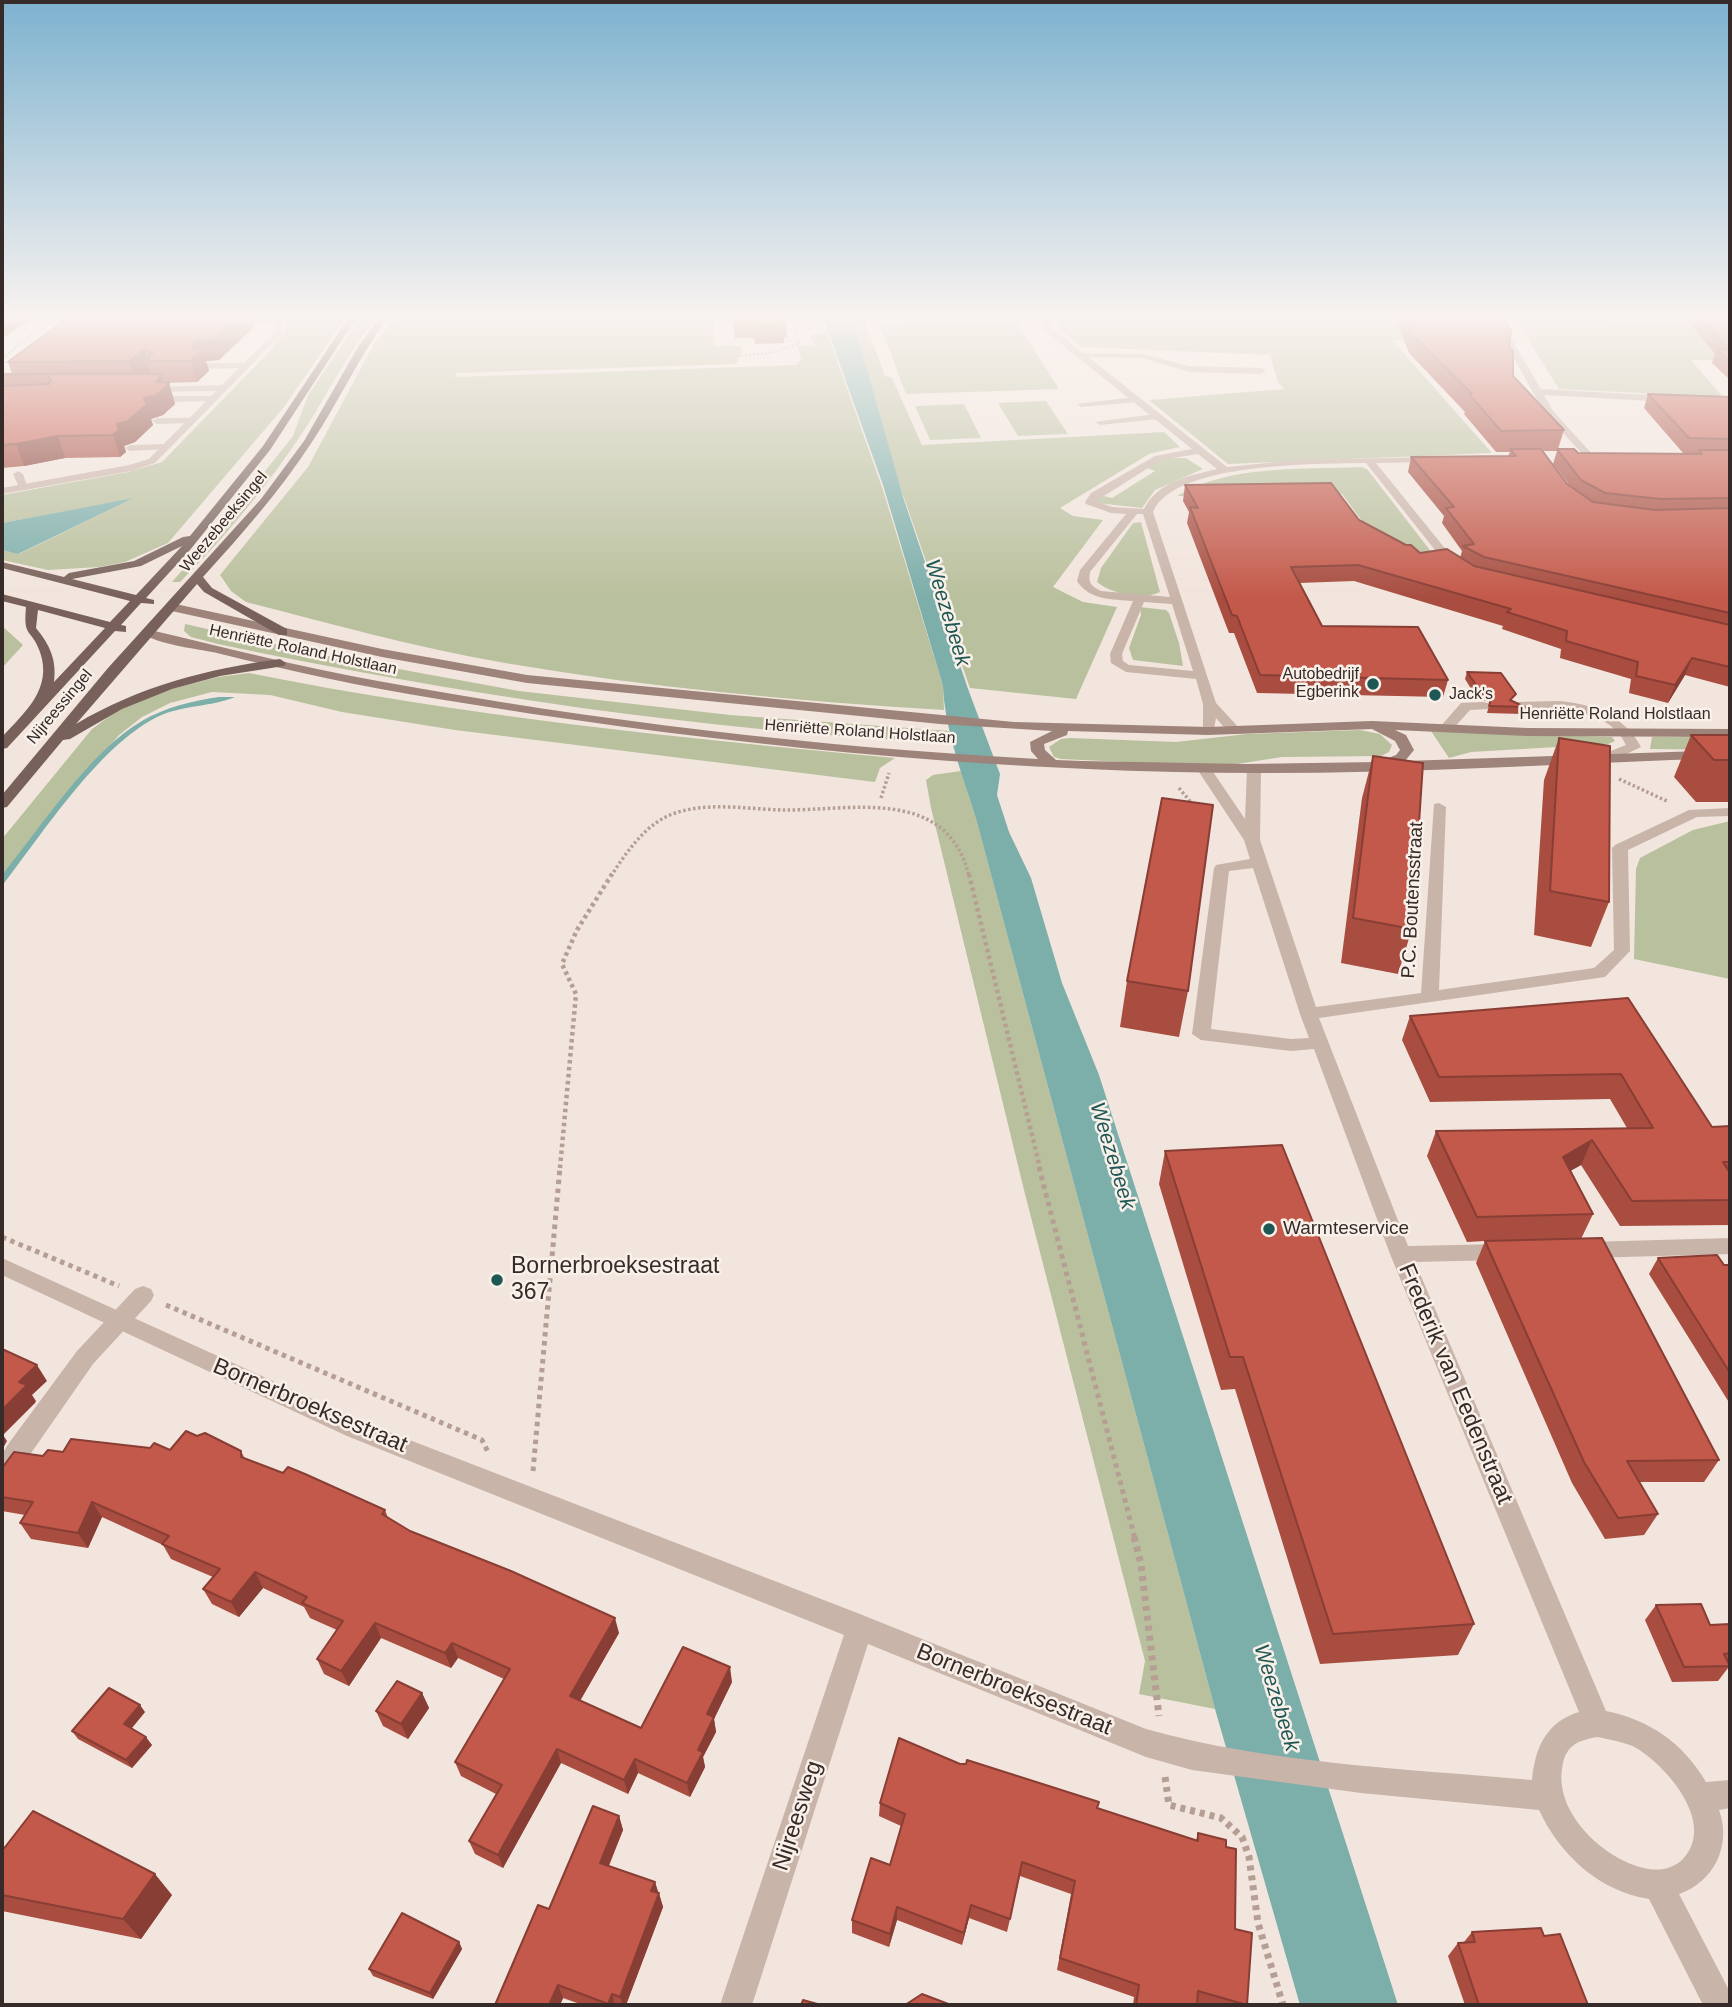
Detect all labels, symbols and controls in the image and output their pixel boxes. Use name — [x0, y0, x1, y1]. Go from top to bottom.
street label: Weezebeeksingel — [176, 468, 272, 576]
water label: Weezebeek — [919, 556, 975, 670]
street label: Henriëtte Roland Holstlaan — [207, 621, 399, 679]
place label: Autobedrijf Egberink — [1283, 665, 1359, 703]
street label: Nijreessingel — [23, 666, 97, 748]
marker: Autobedrijf Egberink — [1365, 676, 1381, 692]
place label: Jack's — [1449, 685, 1493, 705]
marker: Jack's — [1427, 687, 1443, 703]
street label: Henriëtte Roland Holstlaan — [1519, 705, 1711, 725]
street label: Henriëtte Roland Holstlaan — [764, 716, 956, 748]
street label: P.C. Boutensstraat — [1398, 821, 1428, 979]
water label: Weezebeek — [1084, 1099, 1140, 1213]
place label: Warmteservice — [1283, 1218, 1409, 1240]
marker: Warmteservice — [1261, 1221, 1277, 1237]
place label: Bornerbroeksestraat 367 — [511, 1253, 719, 1307]
street label: Frederik van Eedenstraat — [1392, 1260, 1518, 1508]
marker: Bornerbroeksestraat 367 — [489, 1272, 505, 1288]
street label: Bornerbroeksestraat — [209, 1353, 411, 1459]
street label: Bornerbroeksestraat — [912, 1638, 1116, 1742]
water label: Weezebeek — [1248, 1641, 1304, 1755]
street label: Nijreesweg — [767, 1758, 829, 1874]

